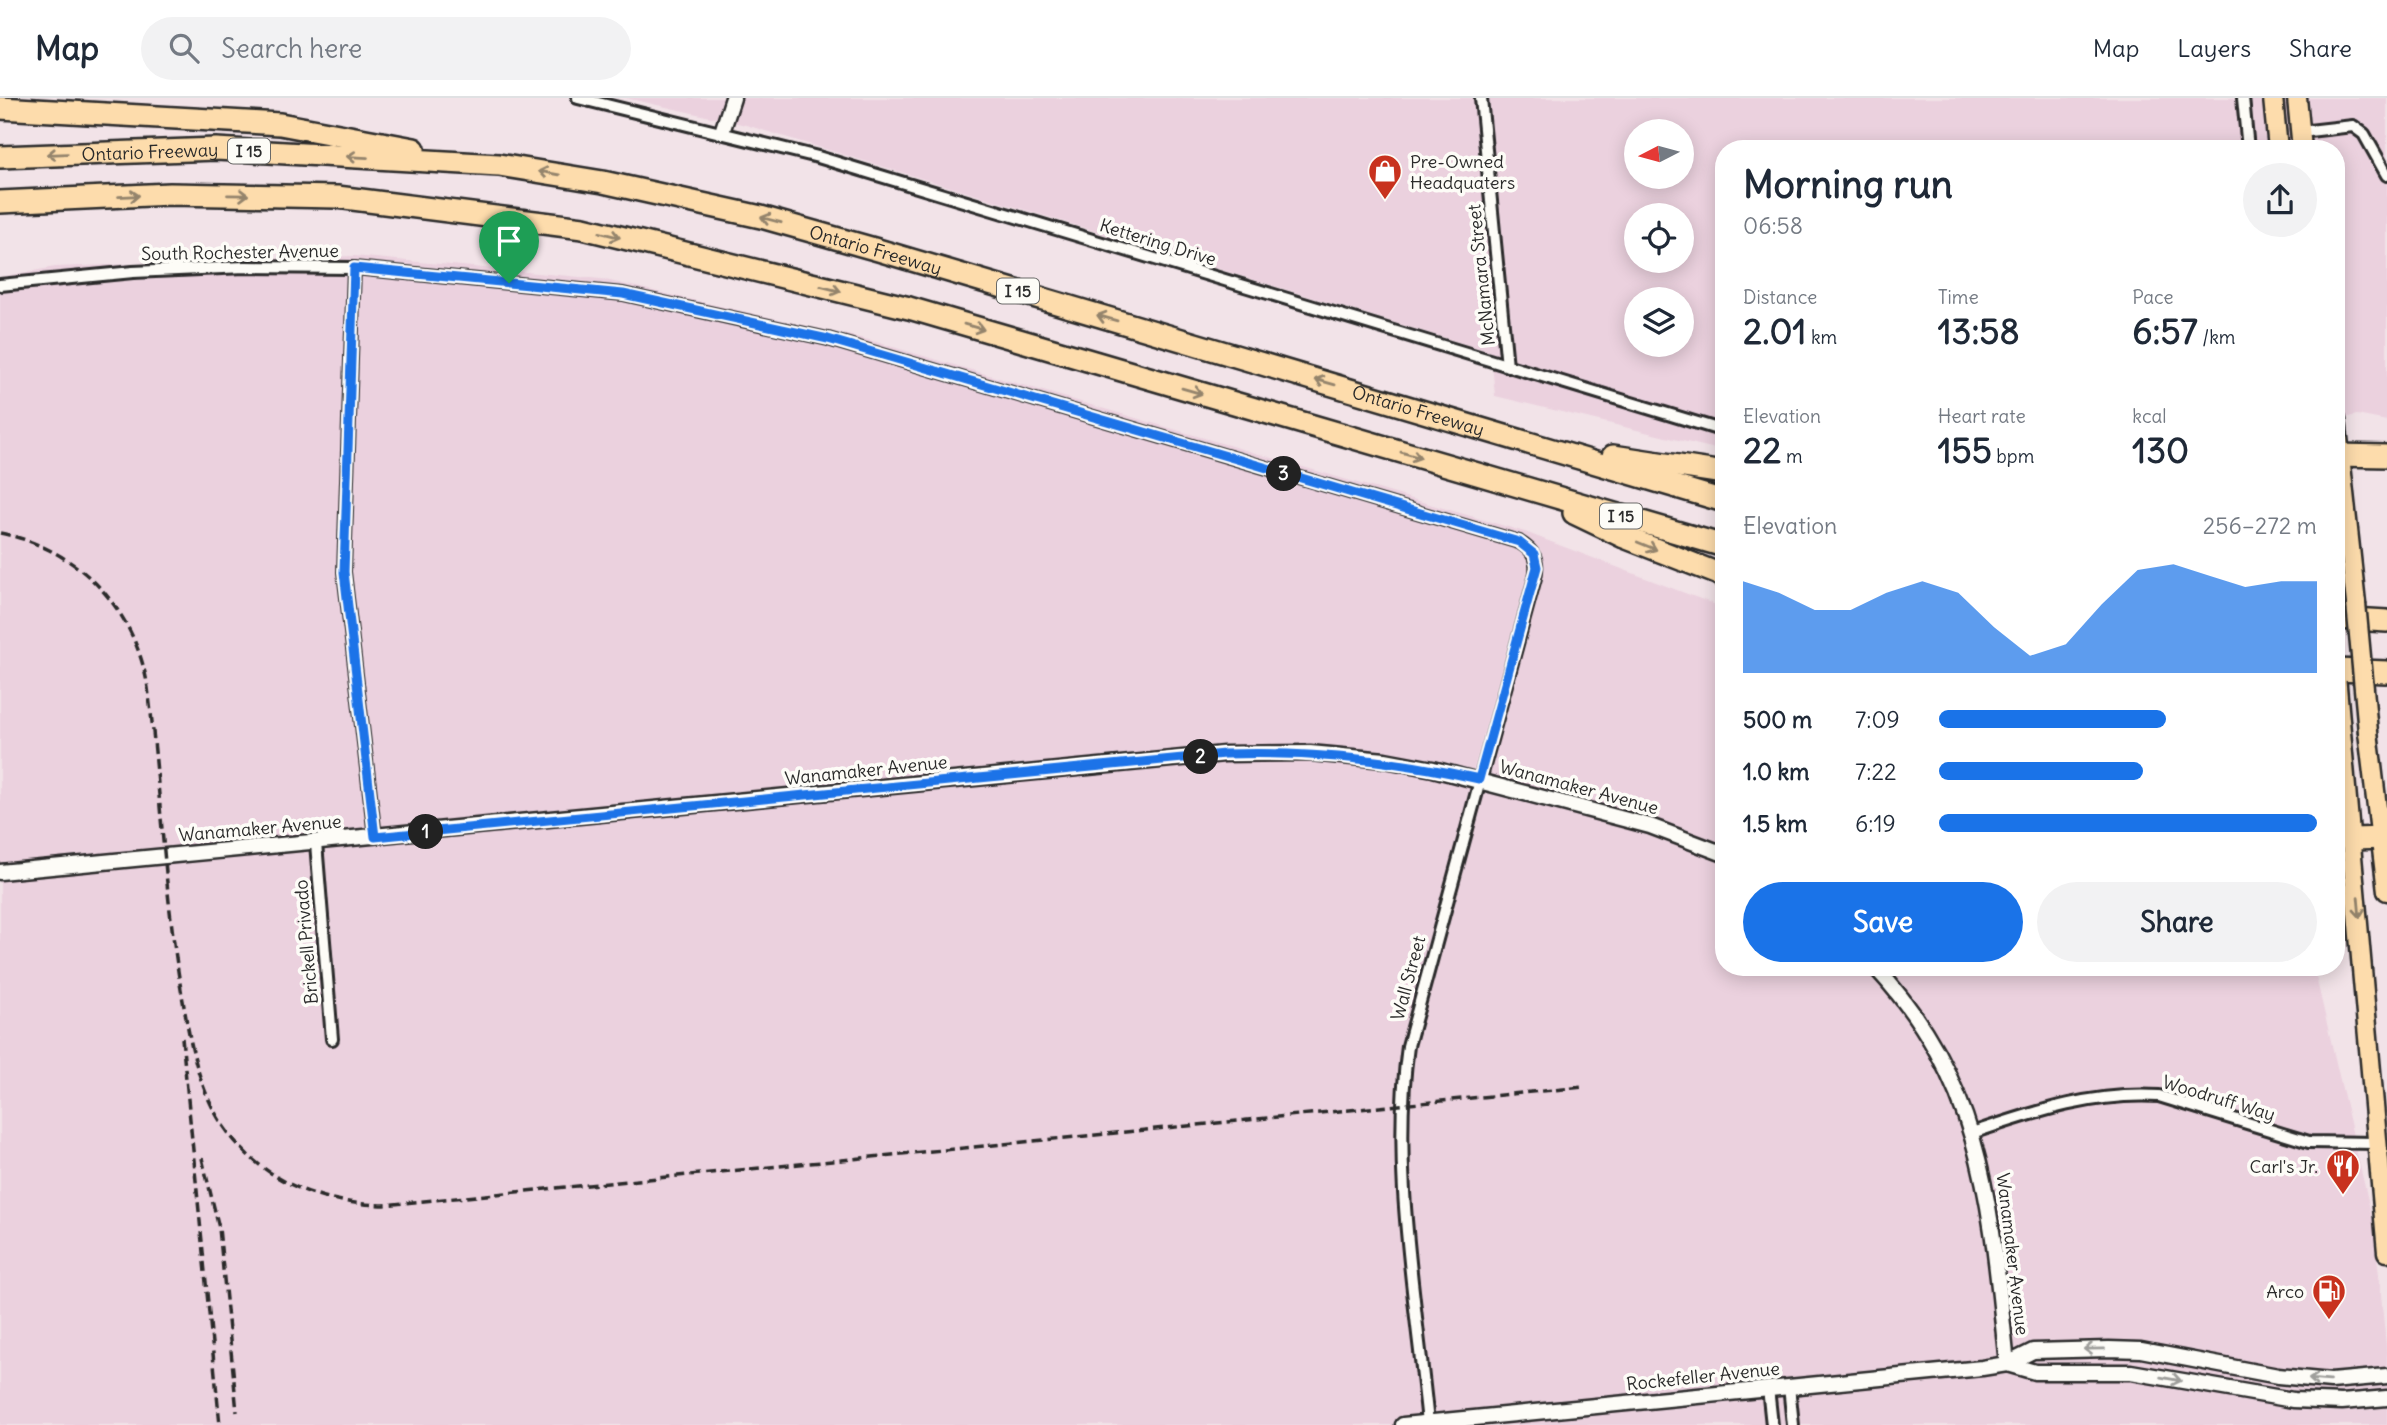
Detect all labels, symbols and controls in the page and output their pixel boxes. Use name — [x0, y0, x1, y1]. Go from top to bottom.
search box — [141, 17, 631, 80]
text: Map — [35, 27, 99, 69]
icon: search — [165, 29, 203, 67]
text: Search here — [221, 32, 362, 65]
text: Map — [2093, 33, 2139, 63]
text: Layers — [2177, 33, 2251, 63]
text: Share — [2289, 33, 2352, 63]
north arrow — [1624, 119, 1694, 189]
map controls — [1624, 119, 1694, 357]
street label: Ontario Freeway — [81, 137, 219, 165]
road number: I 15 — [228, 138, 270, 164]
one-way arrow — [45, 148, 68, 161]
one-way arrow — [346, 150, 369, 163]
place label: Pre-Owned Headquaters — [1410, 150, 1515, 194]
shop icon: Pre-Owned Headquaters — [1366, 152, 1404, 201]
text: Morning run — [1743, 161, 1953, 208]
button: share — [2243, 163, 2317, 237]
one-way arrow — [538, 166, 561, 179]
one-way arrow — [226, 188, 249, 202]
one-way arrow — [117, 189, 140, 202]
street label: McNamara Street — [1462, 203, 1500, 347]
button: locate — [1624, 203, 1694, 273]
pin — [479, 211, 539, 283]
text: 06:58 — [1743, 211, 1803, 240]
one-way arrow — [760, 213, 783, 226]
street label: Kettering Drive — [1097, 213, 1219, 271]
street label: Ontario Freeway — [807, 220, 944, 280]
icon: arrive — [490, 222, 528, 260]
one-way arrow — [598, 229, 621, 242]
street label: South Rochester Avenue — [141, 239, 339, 265]
road number: I 15 — [997, 279, 1039, 304]
one-way arrow — [819, 282, 842, 296]
text: Distance — [1743, 285, 1817, 309]
text: Time — [1938, 285, 1979, 309]
text: Pace — [2132, 285, 2174, 309]
button: layers — [1624, 287, 1694, 357]
text: 2.01 — [1743, 309, 1806, 353]
text: 13:58 — [1938, 309, 2020, 353]
text: 6:57 — [2132, 309, 2198, 353]
one-way arrow — [1096, 310, 1118, 323]
one-way arrow — [963, 321, 985, 334]
text: km — [1806, 325, 1837, 349]
text: /km — [2198, 325, 2236, 349]
one-way arrow — [1315, 374, 1337, 387]
street label: Ontario Freeway — [1350, 380, 1487, 441]
one-way arrow — [1181, 385, 1203, 398]
text: Elevation — [1743, 404, 1821, 428]
text: Heart rate — [1938, 404, 2026, 428]
text: kcal — [2132, 404, 2167, 428]
text: 22 — [1743, 428, 1781, 472]
text: 155 — [1938, 428, 1992, 472]
text: 130 — [2132, 428, 2189, 472]
text: m — [1781, 444, 1803, 468]
text: bpm — [1992, 444, 2034, 468]
one-way arrow — [1400, 449, 1422, 462]
pin: 3 — [1266, 456, 1302, 492]
text: 3 — [1278, 461, 1289, 485]
road number: I 15 — [1600, 504, 1642, 528]
text: Elevation — [1743, 511, 1837, 540]
text: 256–272 m — [2203, 511, 2317, 540]
one-way arrow — [1635, 541, 1657, 554]
text: 500 m — [1743, 705, 1812, 734]
text: 7:09 — [1855, 705, 1900, 734]
pin: 2 — [1184, 740, 1218, 774]
text: 2 — [1195, 744, 1206, 768]
street label: Wanamaker Avenue — [783, 750, 949, 790]
street label: Wanamaker Avenue — [1497, 755, 1661, 819]
text: 1.0 km — [1743, 757, 1809, 786]
text: 7:22 — [1855, 757, 1897, 786]
street label: Wanamaker Avenue — [178, 809, 342, 847]
text: 1.5 km — [1743, 809, 1808, 838]
text: 6:19 — [1855, 809, 1896, 838]
pin: 1 — [408, 814, 444, 850]
text: 1 — [422, 819, 429, 843]
street label: Brickell Privado — [289, 879, 323, 1005]
button: Save — [1743, 882, 2023, 962]
button: Share — [2037, 882, 2317, 962]
one-way arrow — [2353, 895, 2366, 918]
street label: Wall Street — [1386, 933, 1430, 1023]
street label: Woodruff Way — [2160, 1070, 2278, 1126]
restaurant icon: Carl's Jr. — [2324, 1147, 2362, 1196]
place label: Carl's Jr. — [2250, 1155, 2318, 1178]
street label: Wanamaker Avenue — [1992, 1171, 2034, 1337]
fuel station icon: Arco — [2310, 1272, 2348, 1321]
place label: Arco — [2266, 1280, 2304, 1303]
one-way arrow — [2083, 1342, 2106, 1356]
street label: Rockefeller Avenue — [1625, 1357, 1781, 1395]
one-way arrow — [2160, 1373, 2182, 1386]
one-way arrow — [2308, 1373, 2331, 1386]

